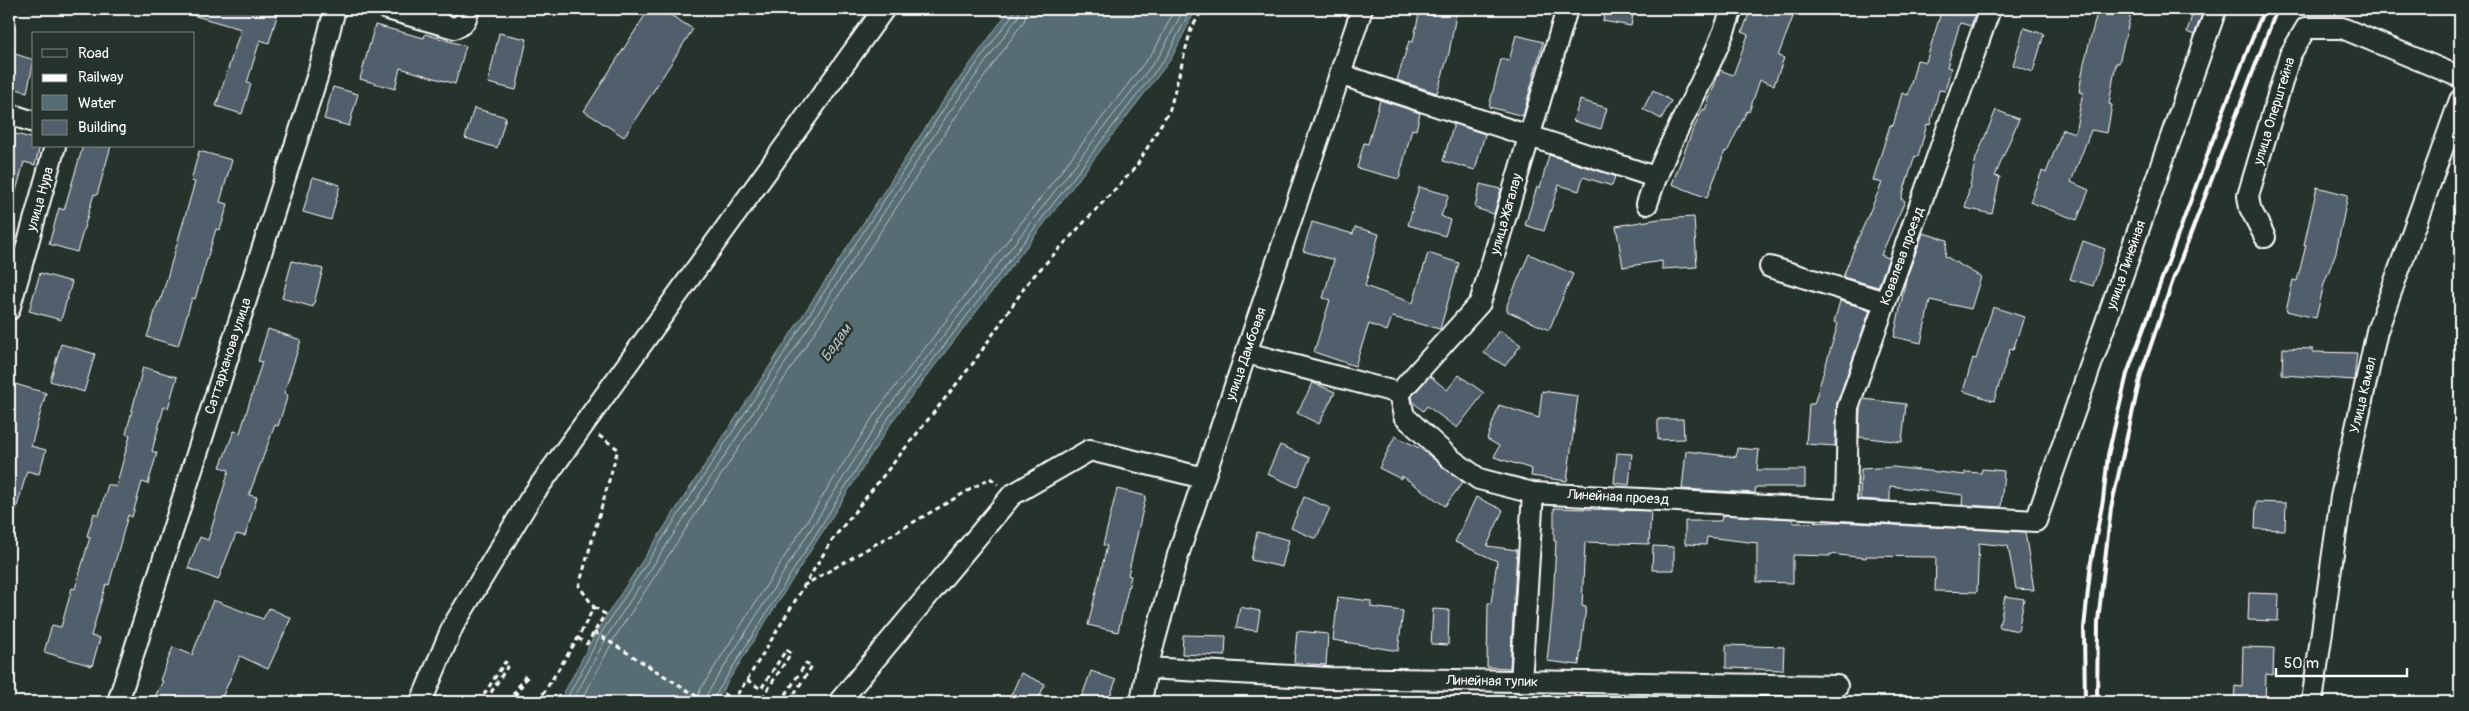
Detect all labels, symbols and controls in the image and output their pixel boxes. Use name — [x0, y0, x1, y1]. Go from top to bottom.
legend — [32, 32, 195, 148]
text: Road — [78, 44, 109, 63]
street label: улица Оперштейна — [2249, 55, 2298, 168]
text: Railway — [78, 68, 124, 87]
text: Water — [78, 94, 117, 113]
text: Building — [78, 118, 126, 137]
street label: улица Нура — [22, 165, 57, 234]
street label: улица Жагалау — [1486, 171, 1526, 258]
street label: Ковалева проезд — [1876, 204, 1928, 307]
street label: улица Линейная — [2102, 218, 2149, 313]
street label: Саттарханова улица — [201, 296, 255, 416]
street label: улица Дамбовая — [1222, 305, 1270, 404]
water label: Бадам — [816, 320, 856, 366]
street label: Улица Камал — [2346, 355, 2380, 435]
street label: Линейная проезд — [1566, 486, 1670, 508]
scale bar — [2276, 646, 2408, 678]
text: 50 m — [2284, 654, 2319, 673]
street label: Линейная тупик — [1445, 672, 1538, 690]

